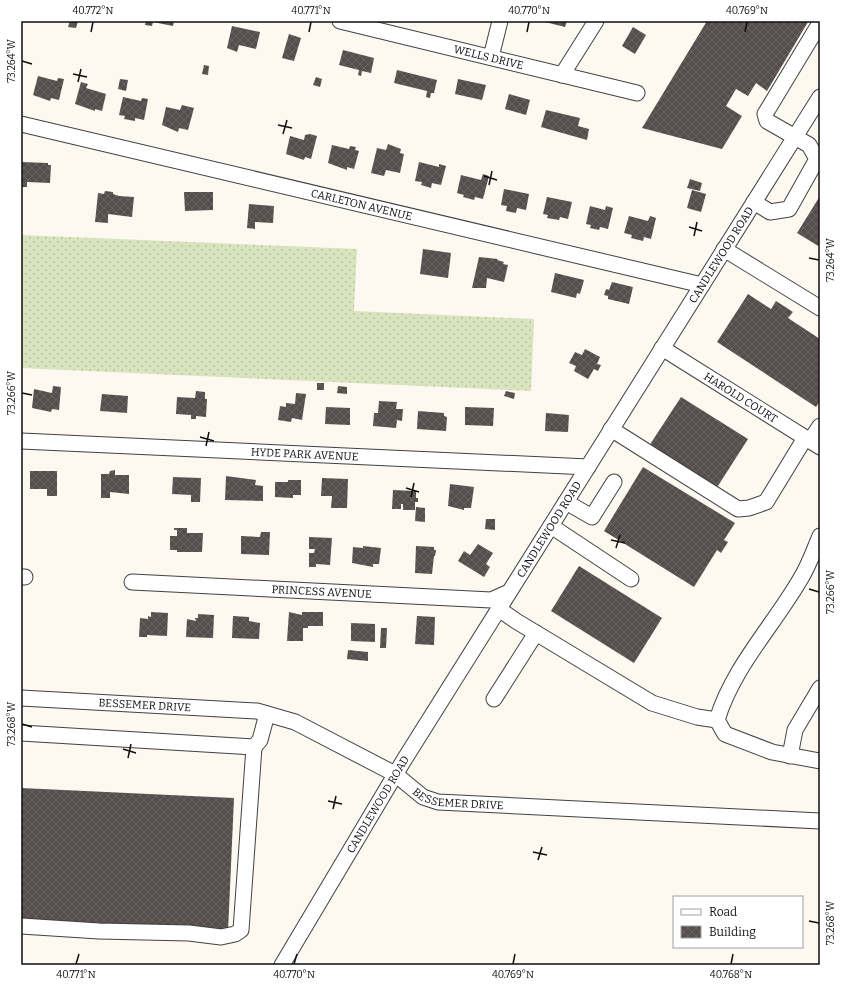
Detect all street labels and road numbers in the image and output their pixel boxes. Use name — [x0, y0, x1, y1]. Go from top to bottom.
street label: WELLS DRIVE — [452, 43, 525, 72]
street label: CARLETON AVENUE — [310, 187, 414, 223]
street label: CANDLEWOOD ROAD — [686, 204, 756, 306]
street label: HAROLD COURT — [702, 370, 780, 426]
street label: HYDE PARK AVENUE — [251, 446, 359, 463]
street label: CANDLEWOOD ROAD — [514, 479, 584, 580]
street label: PRINCESS AVENUE — [271, 583, 372, 601]
street label: BESSEMER DRIVE — [98, 696, 192, 714]
street label: CANDLEWOOD ROAD — [344, 753, 412, 856]
street label: BESSEMER DRIVE — [410, 785, 504, 812]

